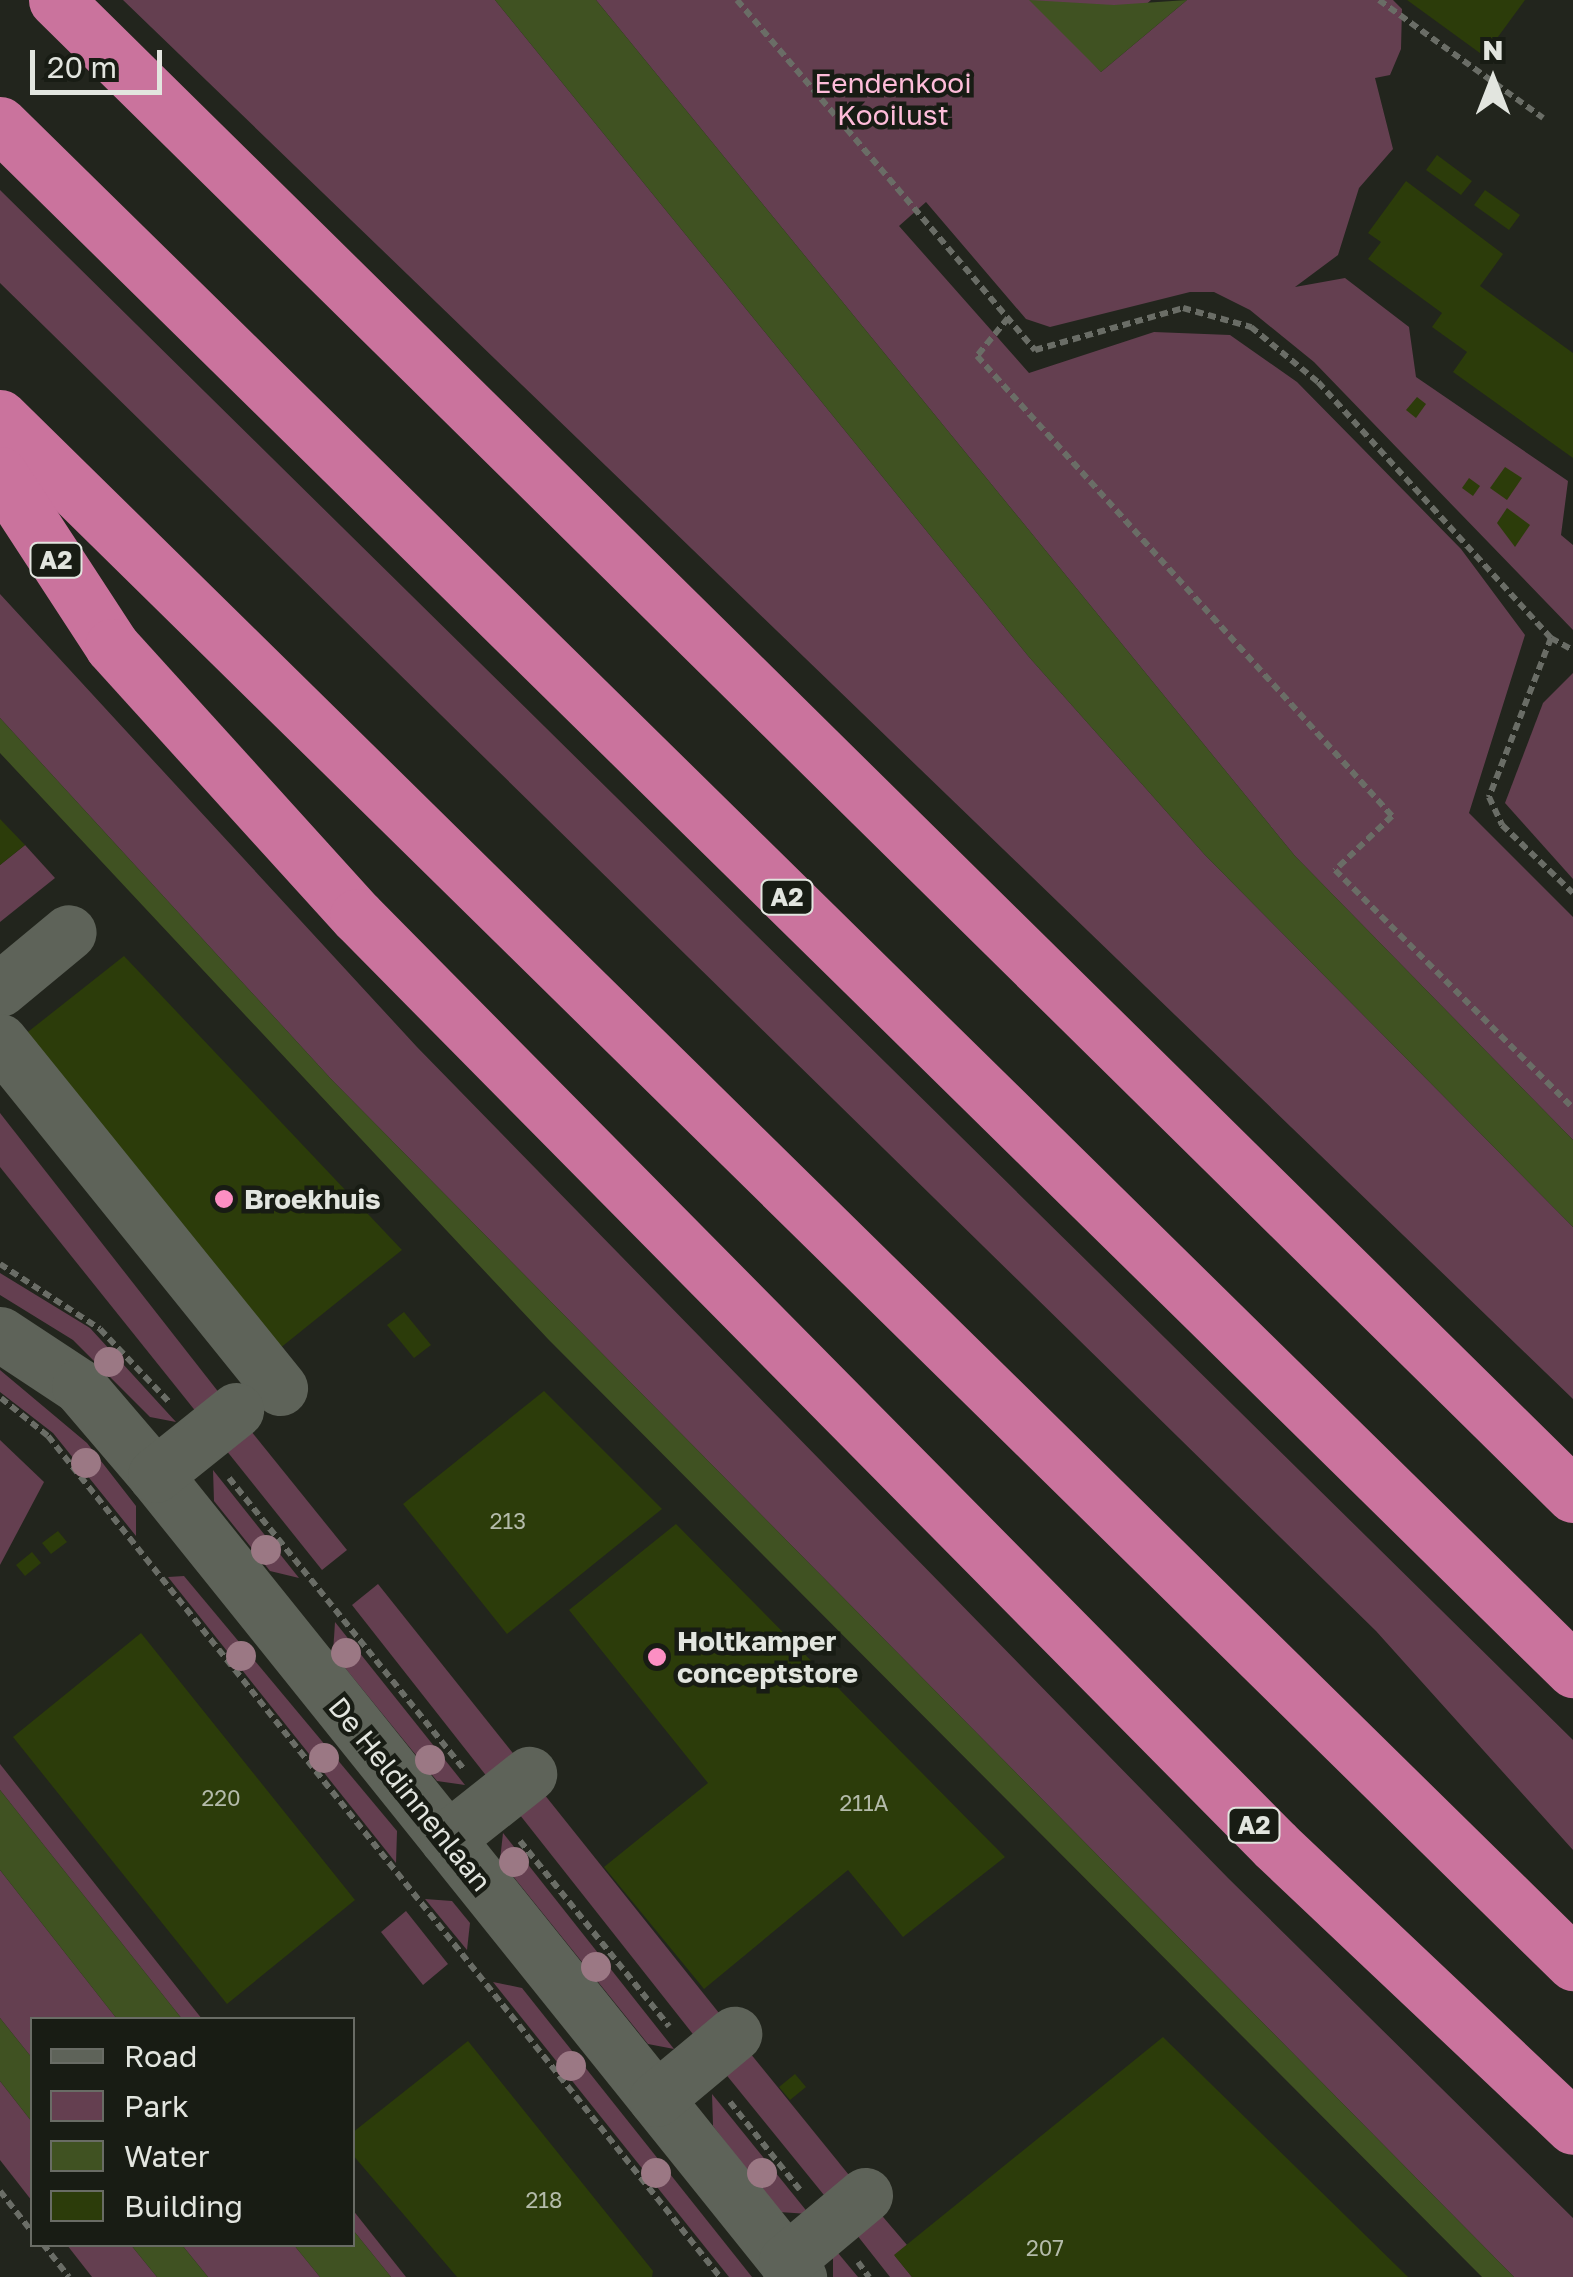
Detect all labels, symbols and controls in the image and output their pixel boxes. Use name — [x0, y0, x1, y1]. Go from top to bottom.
scale bar — [35, 30, 168, 92]
north arrow — [1443, 30, 1543, 130]
text: N — [1482, 33, 1504, 66]
text: 20 m — [47, 49, 117, 85]
park label: Eendenkooi Kooilust — [814, 66, 972, 132]
road number: A2 — [28, 540, 84, 580]
road number: A2 — [760, 877, 814, 917]
place label: Broekhuis — [244, 1182, 381, 1216]
marker: Broekhuis — [213, 1188, 235, 1210]
house number: 213 — [490, 1508, 526, 1534]
place label: Holtkamper conceptstore — [677, 1624, 858, 1690]
marker: Holtkamper conceptstore — [646, 1646, 668, 1668]
street label: De Heldinnenlaan — [322, 1690, 498, 1898]
house number: 220 — [201, 1785, 241, 1811]
house number: 211A — [840, 1790, 888, 1816]
road number: A2 — [1226, 1805, 1282, 1845]
legend — [30, 2017, 355, 2247]
text: Road — [124, 2038, 198, 2074]
text: Park — [124, 2088, 189, 2124]
text: Water — [124, 2138, 209, 2174]
house number: 218 — [526, 2187, 562, 2213]
text: Building — [124, 2188, 243, 2224]
house number: 207 — [1026, 2235, 1064, 2261]

